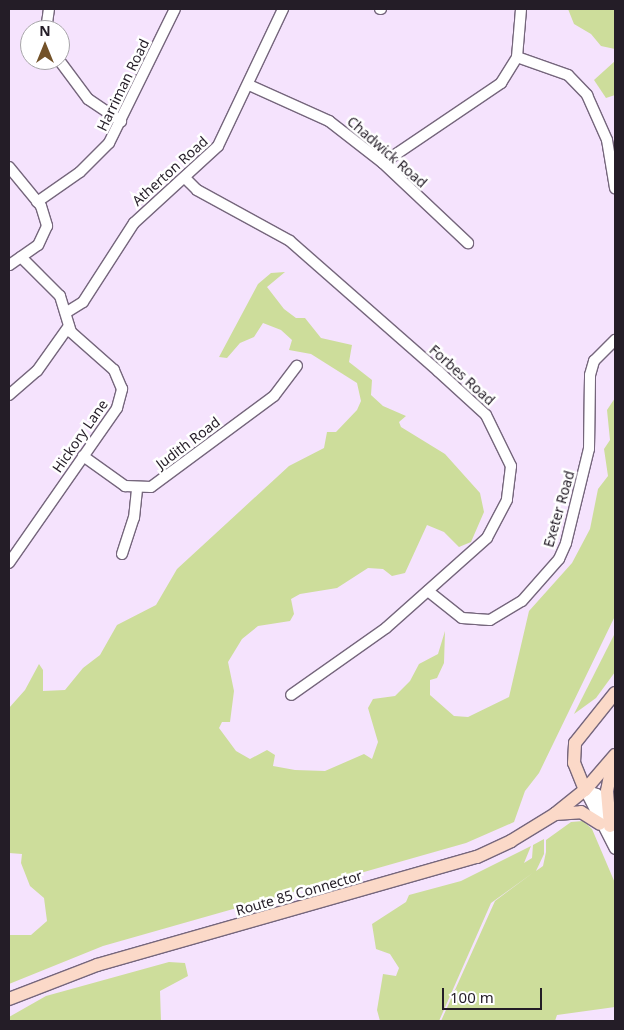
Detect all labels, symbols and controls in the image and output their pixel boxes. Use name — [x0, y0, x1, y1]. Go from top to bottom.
north arrow — [20, 20, 70, 70]
text: N — [39, 21, 51, 40]
street label: Harriman Road — [93, 36, 153, 134]
street label: Chadwick Road — [344, 113, 430, 191]
street label: Atherton Road — [129, 133, 211, 209]
street label: Forbes Road — [426, 341, 498, 409]
street label: Hickory Lane — [49, 396, 111, 476]
street label: Judith Road — [153, 414, 223, 472]
street label: Exeter Road — [540, 469, 578, 549]
street label: Route 85 Connector — [234, 867, 364, 919]
scale bar — [444, 978, 544, 1010]
text: 100 m — [450, 987, 494, 1007]

